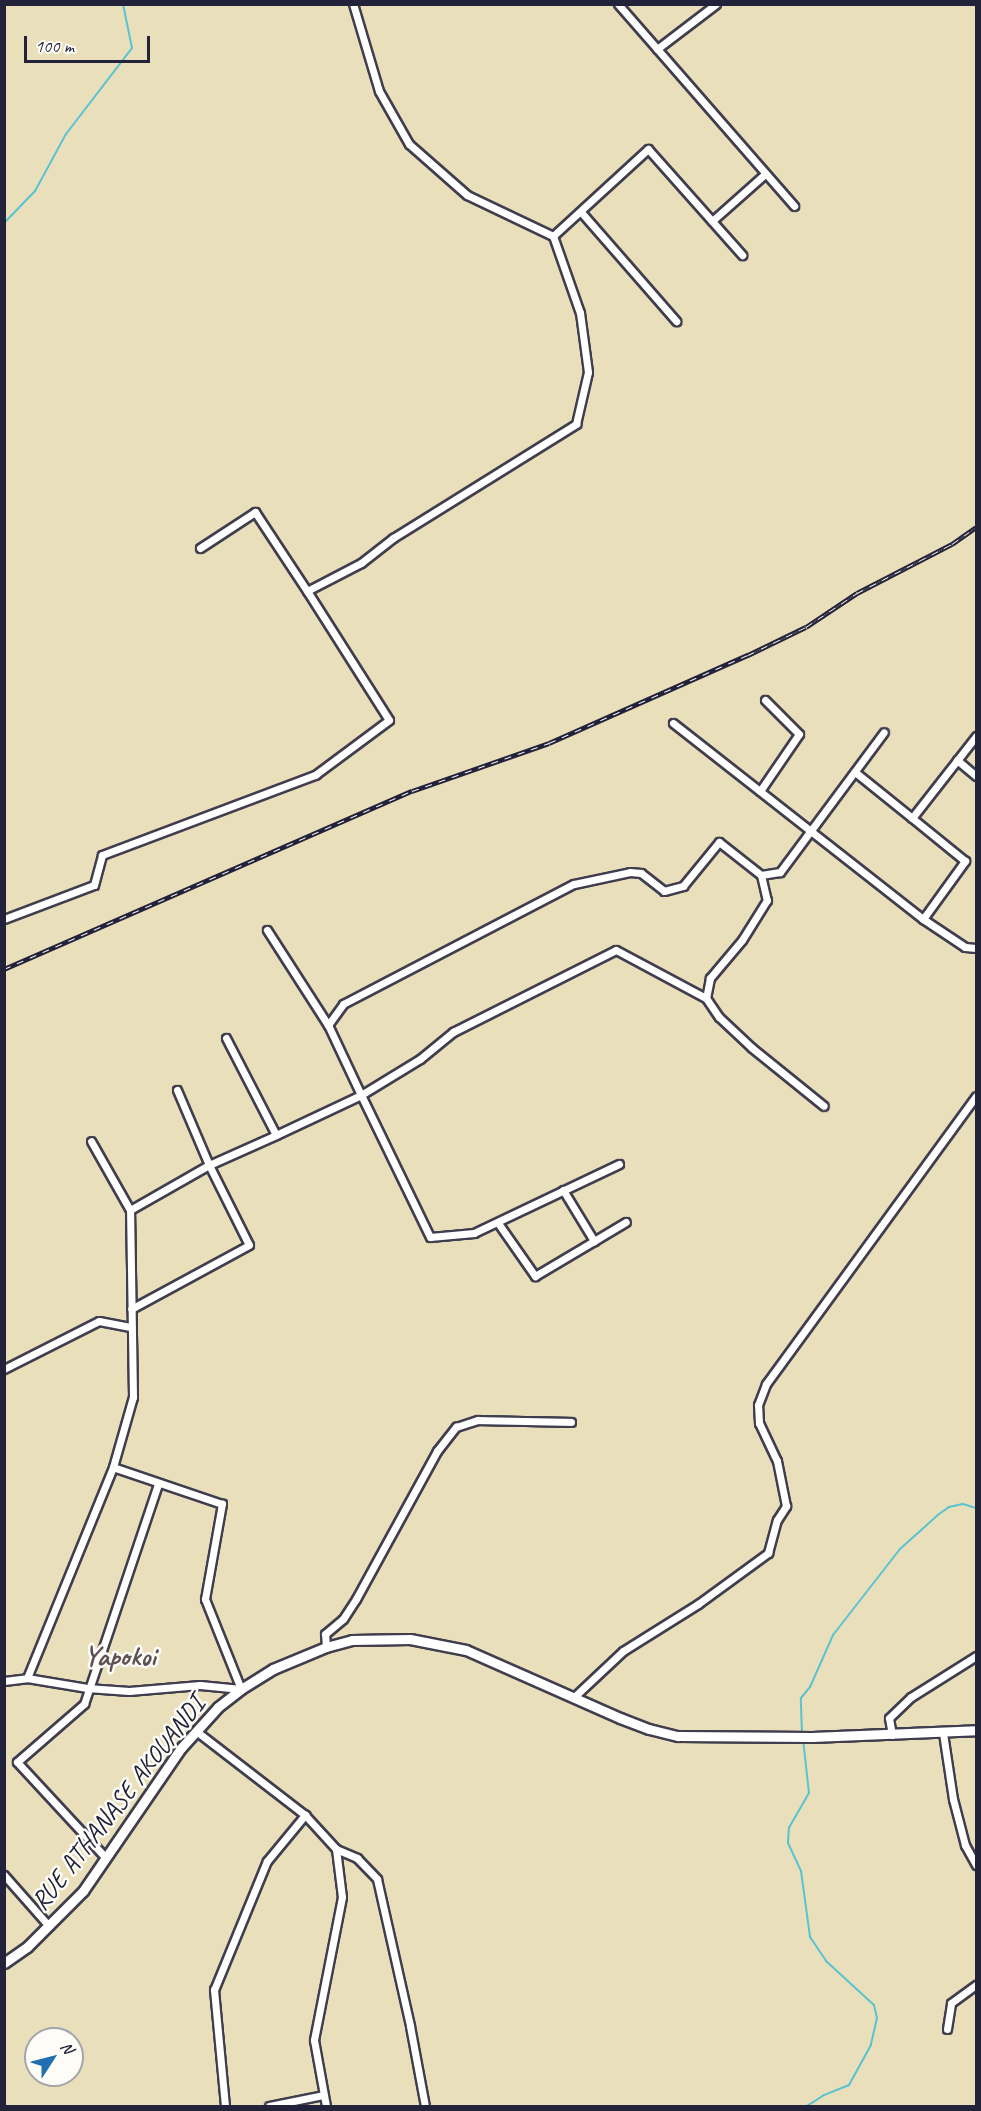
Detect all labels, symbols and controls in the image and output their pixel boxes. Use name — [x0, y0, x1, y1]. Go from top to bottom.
scale bar — [27, 24, 153, 62]
text: 100 m — [35, 35, 74, 57]
district label: Yapokoi — [84, 1639, 156, 1673]
street label: RUE ATHANASE AKOUANDI — [26, 1691, 210, 1915]
north arrow — [24, 2027, 84, 2087]
text: N — [56, 2038, 78, 2057]

